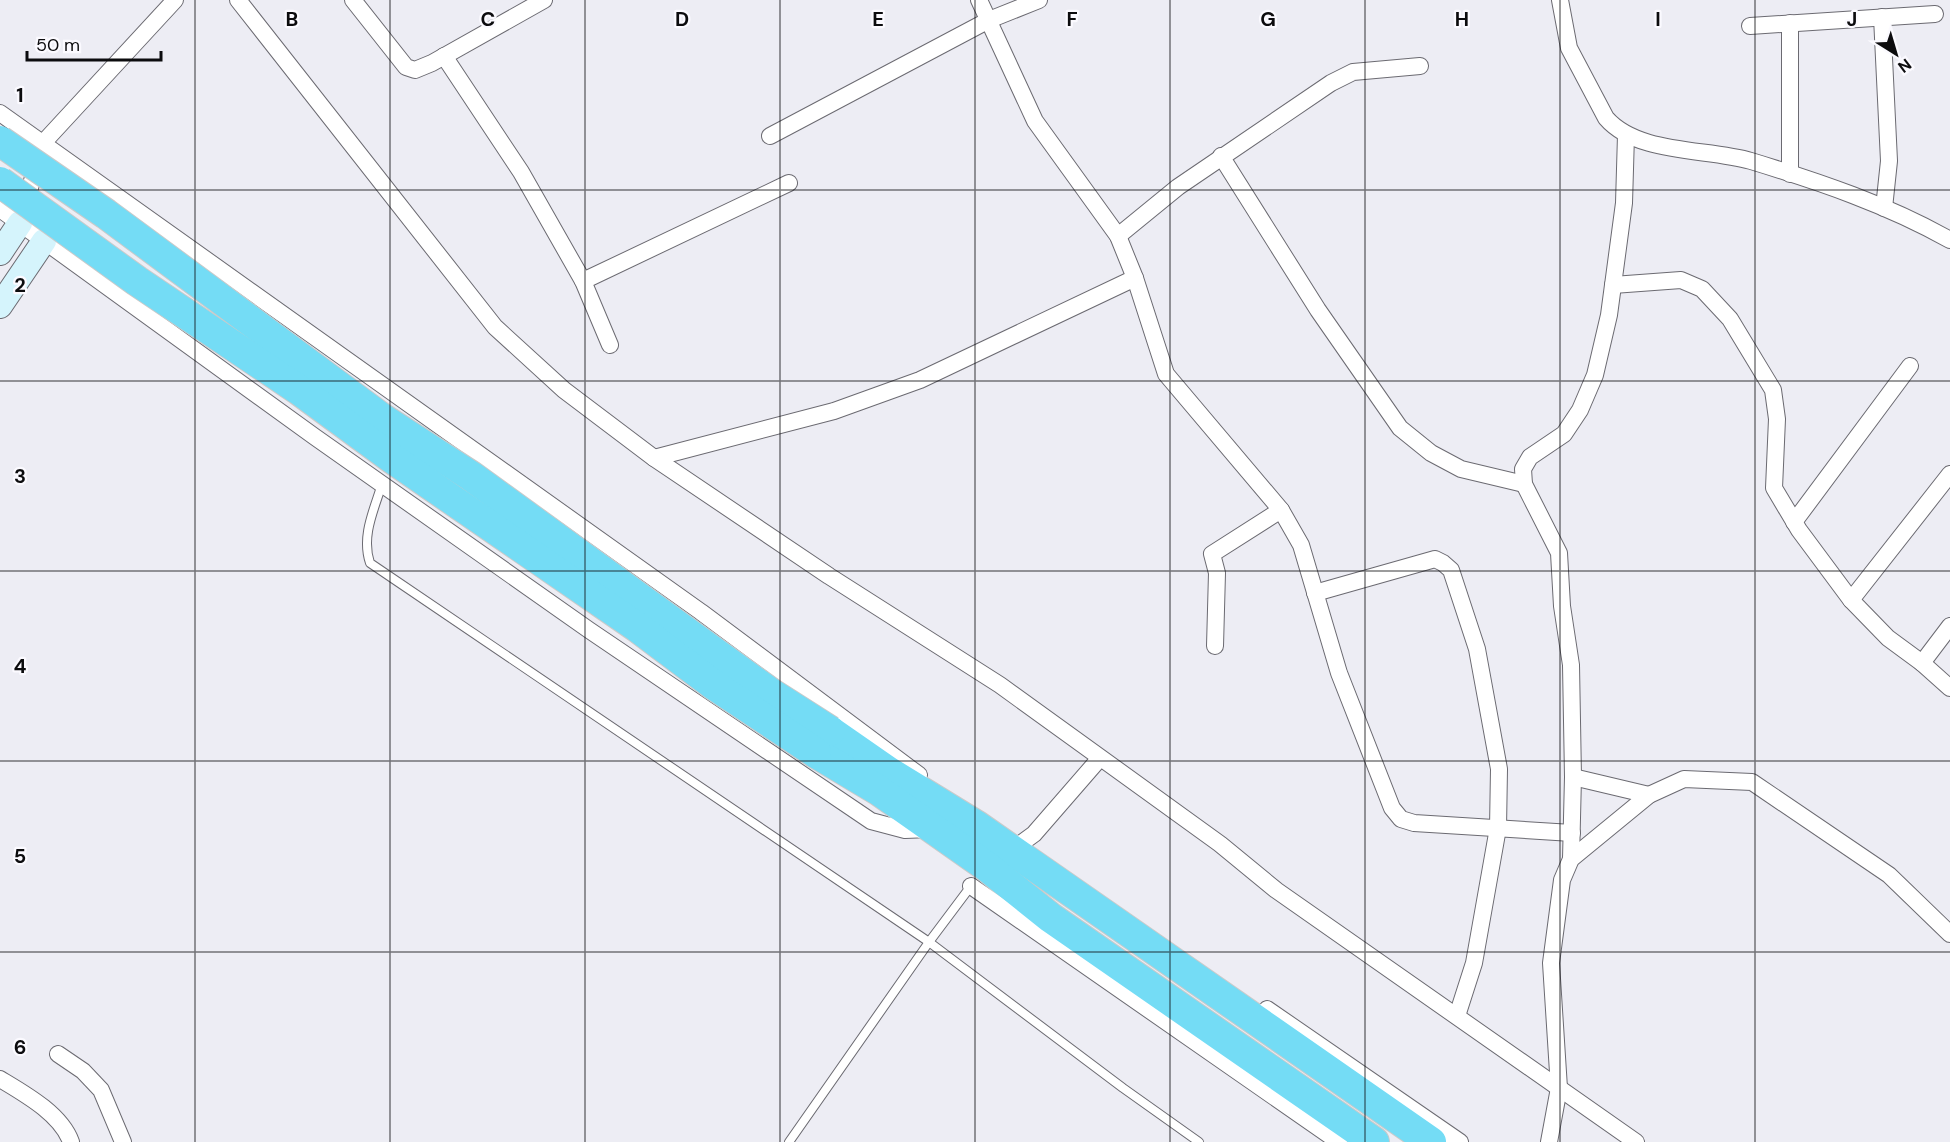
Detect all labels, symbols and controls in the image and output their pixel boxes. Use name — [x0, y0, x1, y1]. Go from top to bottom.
text: B — [286, 6, 298, 32]
text: C — [481, 6, 495, 32]
text: D — [675, 6, 689, 32]
text: E — [872, 6, 884, 32]
text: F — [1066, 6, 1078, 32]
text: G — [1260, 6, 1276, 32]
text: H — [1455, 6, 1469, 32]
text: I — [1655, 6, 1661, 32]
text: J — [1847, 6, 1857, 32]
scale bar — [27, 24, 160, 62]
north arrow — [1866, 24, 1926, 84]
text: 50 m — [36, 33, 80, 57]
text: N — [1894, 54, 1916, 77]
text: 1 — [16, 82, 24, 108]
text: 2 — [14, 272, 26, 298]
text: 3 — [14, 463, 26, 489]
text: 4 — [14, 653, 27, 679]
text: 5 — [14, 843, 26, 869]
text: 6 — [14, 1034, 26, 1060]

